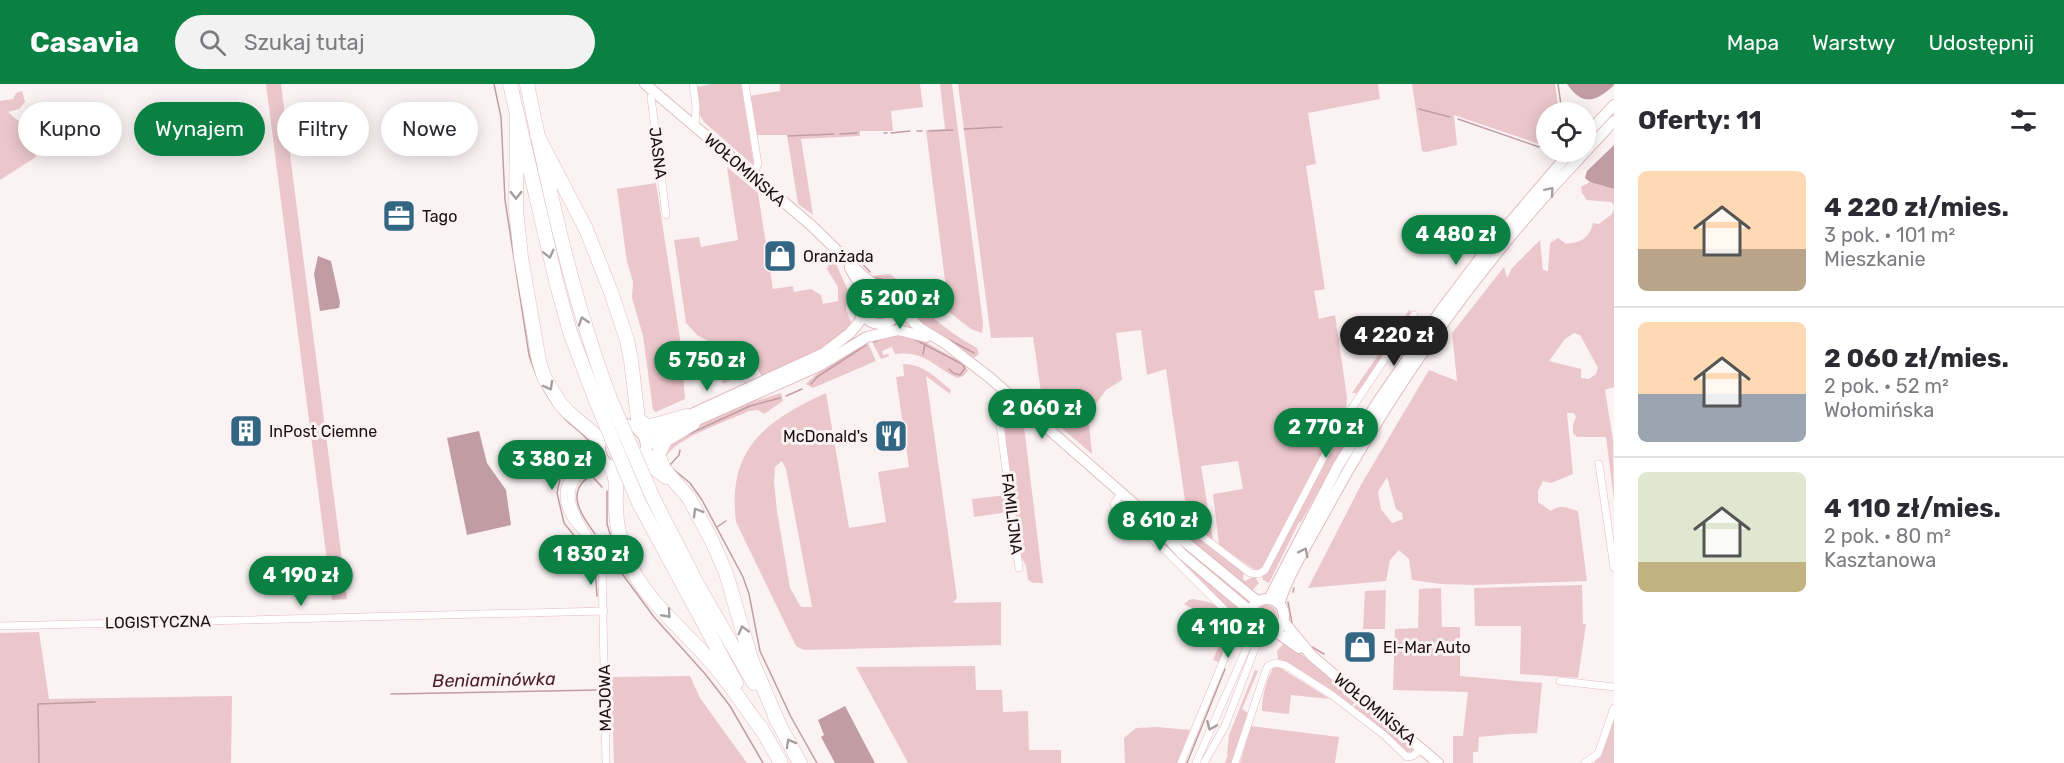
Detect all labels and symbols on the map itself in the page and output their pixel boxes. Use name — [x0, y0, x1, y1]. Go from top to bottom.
street label: JASNA — [645, 126, 671, 180]
street label: WOŁOMIŃSKA — [700, 129, 790, 211]
one-way arrow — [1543, 187, 1554, 198]
one-way arrow — [510, 191, 522, 200]
office icon: Tago — [381, 198, 417, 234]
place label: Tago — [422, 207, 457, 226]
pin: 4 480 zł — [1394, 215, 1518, 266]
shop icon: Oranżada — [762, 238, 798, 274]
place label: Oranżada — [803, 247, 874, 266]
one-way arrow — [542, 249, 555, 259]
pin: 5 200 zł — [838, 279, 962, 330]
one-way arrow — [578, 316, 591, 327]
pin: 4 220 zł — [1332, 316, 1456, 367]
pin: 5 750 zł — [645, 341, 769, 392]
one-way arrow — [542, 380, 554, 390]
pin: 2 060 zł — [980, 389, 1104, 440]
pin: 2 770 zł — [1264, 408, 1388, 459]
building icon: InPost Ciemne — [228, 413, 264, 449]
restaurant icon: McDonald's — [873, 418, 909, 454]
place label: InPost Ciemne — [269, 422, 377, 441]
place label: McDonald's — [783, 427, 868, 446]
pin: 3 380 zł — [490, 440, 614, 491]
street label: FAMILIJNA — [998, 472, 1026, 556]
pin: 8 610 zł — [1098, 501, 1222, 552]
one-way arrow — [693, 508, 705, 518]
pin: 1 830 zł — [529, 535, 653, 586]
one-way arrow — [1297, 547, 1308, 558]
pin: 4 190 zł — [239, 556, 363, 607]
one-way arrow — [660, 607, 671, 618]
pin: 4 110 zł — [1166, 608, 1290, 659]
street label: LOGISTYCZNA — [105, 612, 211, 632]
one-way arrow — [738, 626, 750, 636]
shop icon: El-Mar Auto — [1342, 629, 1378, 665]
place label: El-Mar Auto — [1383, 638, 1471, 657]
street label: MAJOWA — [595, 664, 615, 732]
water label: Beniaminówka — [432, 668, 556, 692]
street label: WOŁOMIŃSKA — [1330, 669, 1420, 749]
one-way arrow — [1206, 720, 1218, 731]
one-way arrow — [786, 739, 797, 750]

